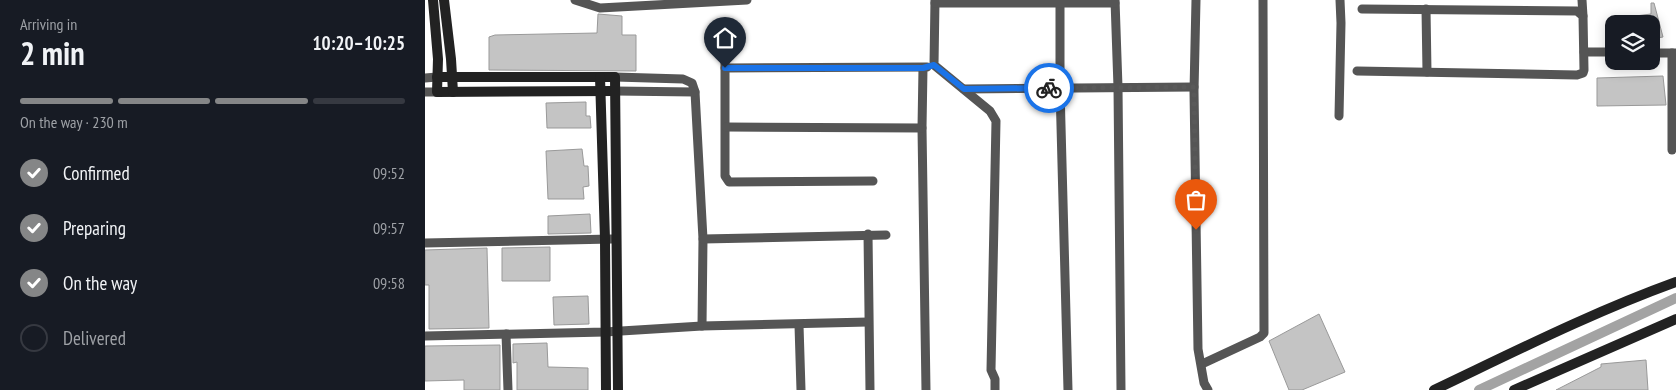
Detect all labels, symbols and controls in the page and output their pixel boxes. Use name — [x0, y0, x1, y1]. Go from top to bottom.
text: Arriving in — [20, 14, 77, 34]
map controls — [1605, 15, 1660, 70]
button: layers — [1605, 15, 1660, 70]
pin — [704, 17, 746, 68]
icon: home — [711, 24, 739, 52]
text: 10:20–10:25 — [312, 31, 405, 55]
text: 2 min — [20, 32, 85, 74]
courier — [1024, 63, 1074, 113]
icon: bike — [1035, 74, 1063, 102]
text: On the way · 230 m — [20, 112, 128, 132]
icon: check — [20, 159, 48, 187]
text: Confirmed — [63, 161, 130, 185]
text: 09:52 — [373, 163, 405, 183]
pin — [1175, 179, 1217, 230]
icon: bag — [1182, 186, 1210, 214]
icon: check — [20, 214, 48, 242]
text: Preparing — [63, 216, 126, 240]
text: 09:57 — [373, 218, 405, 238]
icon: check — [20, 269, 48, 297]
text: On the way — [63, 271, 137, 295]
text: 09:58 — [373, 273, 405, 293]
text: Delivered — [63, 326, 126, 350]

